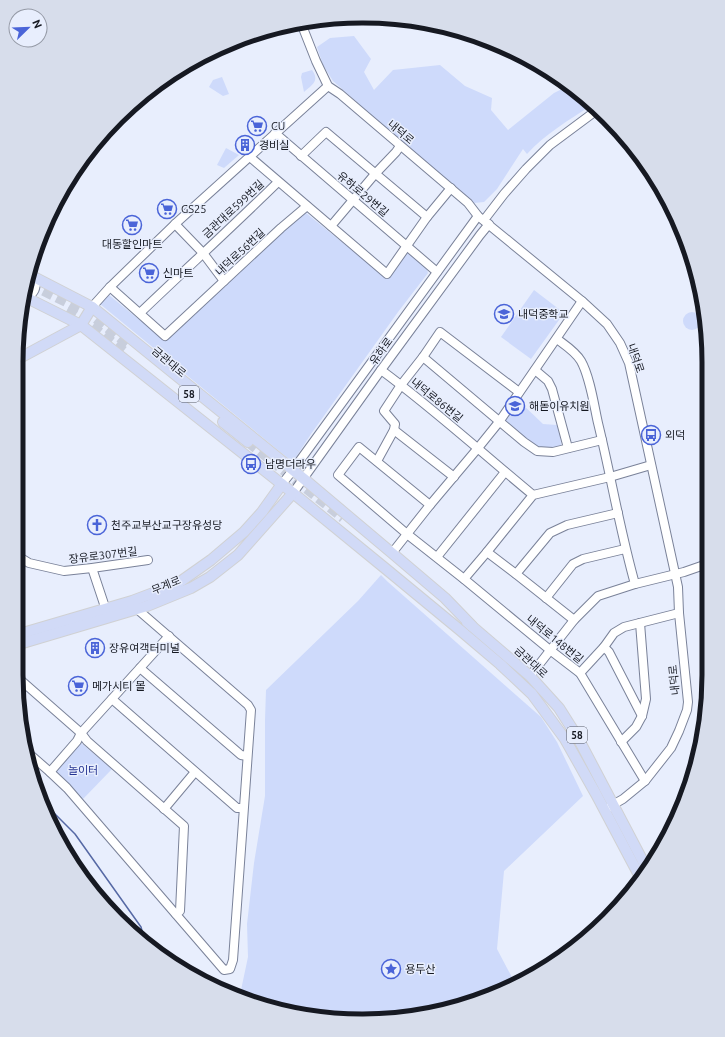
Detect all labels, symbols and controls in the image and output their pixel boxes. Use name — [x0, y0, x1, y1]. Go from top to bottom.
north arrow — [8, 8, 48, 48]
text: N — [30, 18, 44, 30]
supermarket icon: CU — [246, 115, 268, 137]
street label: 내덕로 — [386, 118, 416, 146]
place label: CU — [271, 120, 285, 132]
building icon: 경비실 — [234, 134, 256, 156]
place label: 경비실 — [259, 139, 289, 151]
street label: 유하로29번길 — [335, 169, 391, 219]
street label: 금관대로599번길 — [200, 178, 266, 240]
supermarket icon: GS25 — [156, 198, 178, 220]
place label: GS25 — [181, 203, 206, 215]
supermarket icon: 대동할인마트 — [121, 214, 143, 236]
street label: 내덕로56번길 — [213, 226, 267, 278]
place label: 대동할인마트 — [102, 238, 162, 250]
supermarket icon: 신마트 — [138, 262, 160, 284]
place label: 신마트 — [163, 267, 193, 279]
school or university icon: 내덕중학교 — [493, 303, 515, 325]
place label: 내덕중학교 — [518, 308, 569, 320]
street label: 유하로 — [367, 335, 395, 367]
street label: 내덕로 — [625, 342, 647, 374]
street label: 금관대로 — [150, 344, 188, 380]
street label: 내덕로86번길 — [409, 376, 465, 424]
road number: 58 — [179, 386, 199, 402]
school or university icon: 해돋이유치원 — [504, 395, 526, 417]
place label: 해돋이유치원 — [529, 400, 590, 412]
bus stop icon: 외덕 — [640, 424, 662, 446]
place label: 외덕 — [665, 429, 685, 441]
bus stop icon: 남명더라우 — [240, 453, 262, 475]
place label: 남명더라우 — [265, 458, 316, 470]
church icon: 천주교부산교구장유성당 — [86, 514, 108, 536]
place label: 천주교부산교구장유성당 — [111, 519, 222, 531]
street label: 장유로307번길 — [68, 545, 138, 565]
street label: 무계로 — [150, 574, 182, 596]
street label: 내덕로148번길 — [524, 613, 586, 665]
building icon: 장유여객터미널 — [84, 637, 106, 659]
place label: 장유여객터미널 — [109, 642, 180, 654]
street label: 금관대로 — [512, 644, 550, 680]
street label: 내덕로 — [666, 664, 682, 696]
supermarket icon: 메가시티 몰 — [67, 675, 89, 697]
place label: 메가시티 몰 — [92, 680, 145, 692]
road number: 58 — [567, 727, 587, 743]
park label: 놀이터 — [68, 764, 98, 776]
place icon: 용두산 — [380, 958, 402, 980]
place label: 용두산 — [405, 963, 435, 975]

